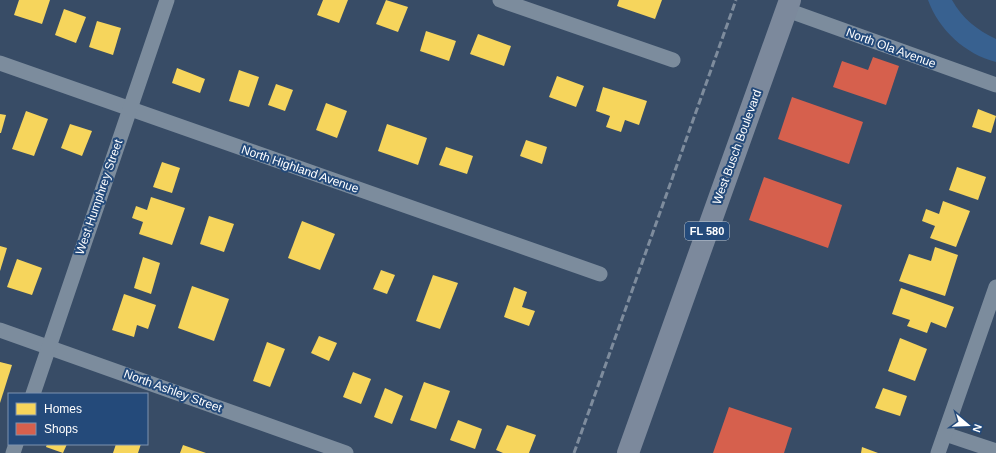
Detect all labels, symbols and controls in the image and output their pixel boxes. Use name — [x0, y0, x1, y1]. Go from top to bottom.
street label: North Ola Avenue — [844, 25, 938, 71]
street label: West Busch Boulevard — [710, 88, 764, 206]
street label: West Humphrey Street — [73, 137, 126, 257]
street label: North Highland Avenue — [239, 142, 361, 196]
road number: FL 580 — [685, 222, 729, 240]
street label: North Ashley Street — [122, 367, 225, 415]
legend — [8, 393, 148, 445]
text: Homes — [44, 402, 82, 416]
north arrow — [948, 405, 988, 445]
text: Shops — [44, 422, 78, 436]
text: N — [970, 423, 984, 434]

